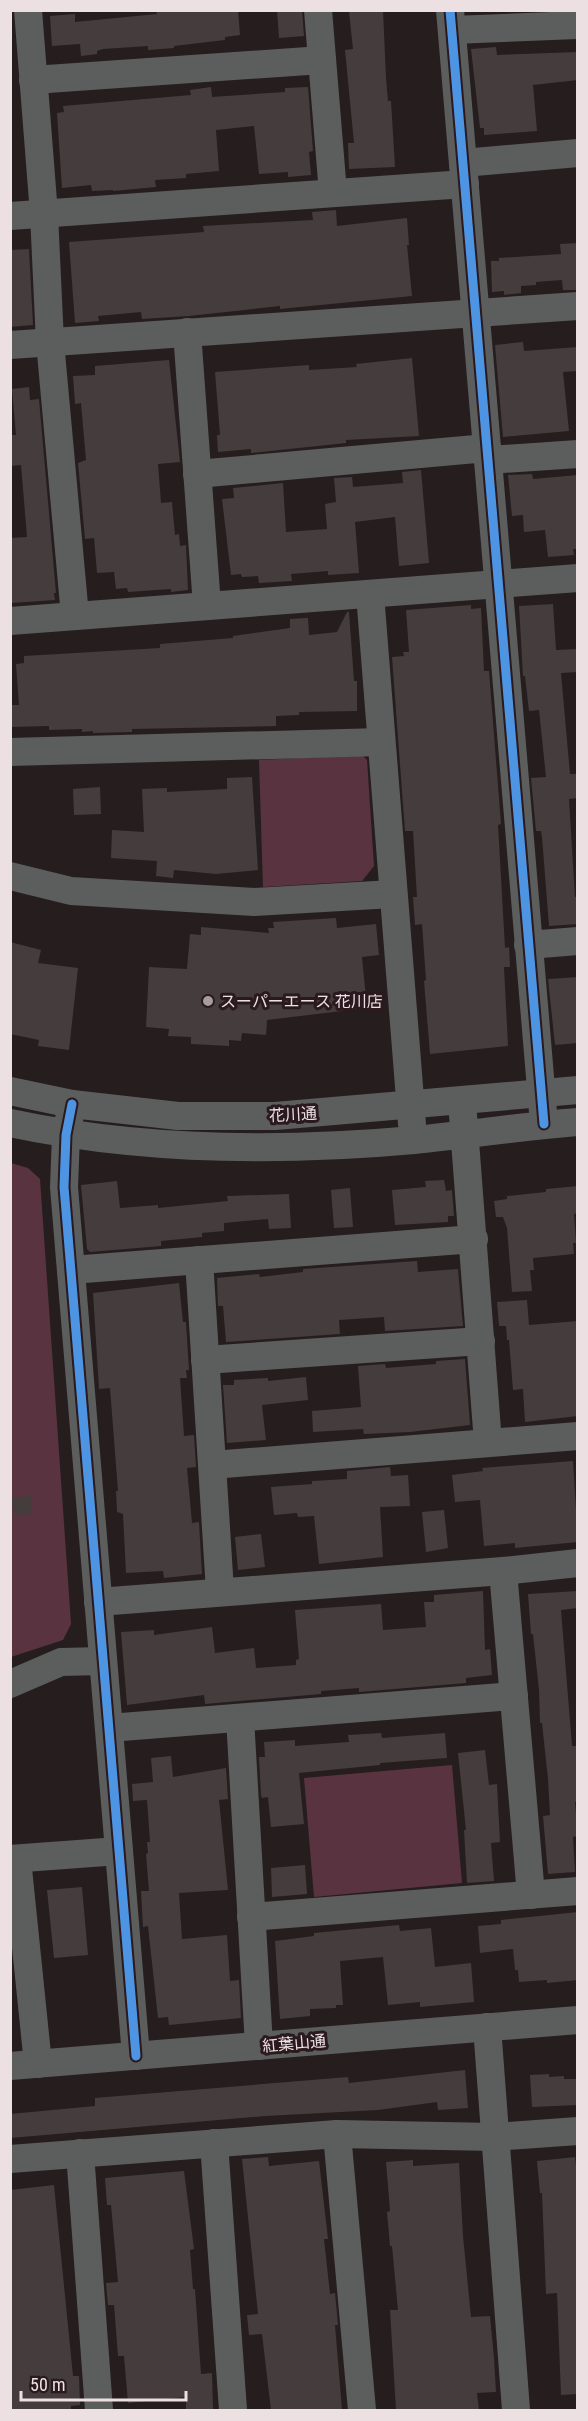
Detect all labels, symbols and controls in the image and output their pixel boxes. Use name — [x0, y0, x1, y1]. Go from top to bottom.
place label: スーパーエース 花川店 — [220, 992, 383, 1011]
marker: スーパーエース 花川店 — [201, 994, 215, 1008]
street label: 花川通 — [269, 1104, 317, 1125]
street label: 紅葉山通 — [261, 2031, 327, 2056]
scale bar — [21, 2364, 186, 2402]
text: 50 m — [30, 2374, 65, 2395]

